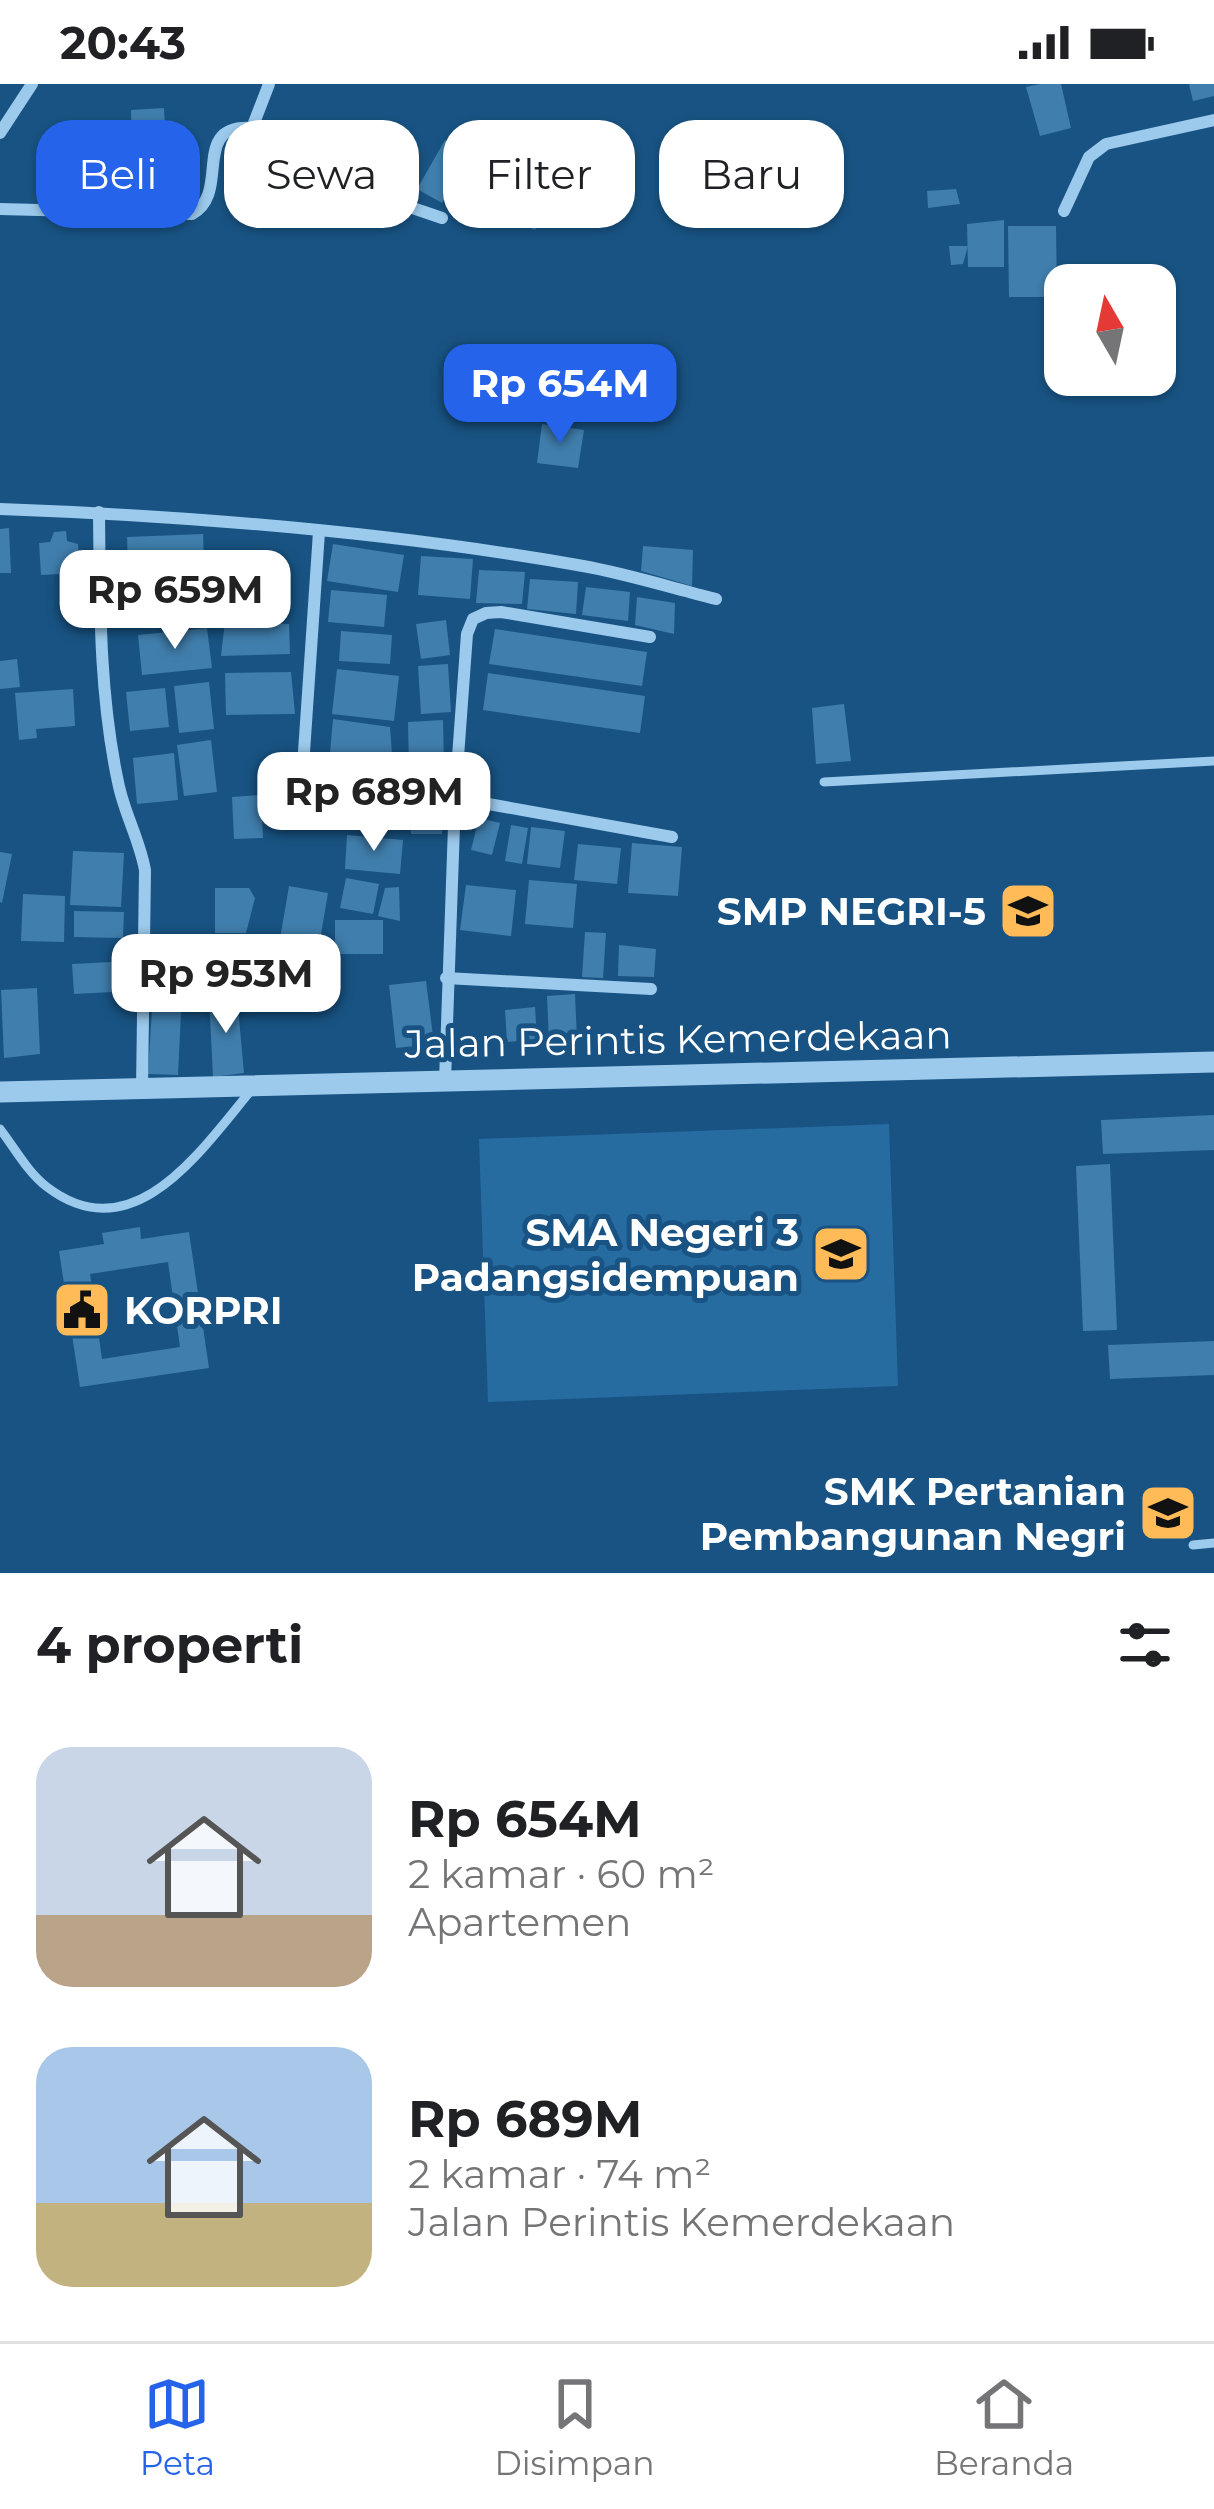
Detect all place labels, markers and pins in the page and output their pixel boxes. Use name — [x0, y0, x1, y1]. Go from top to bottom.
pin: Rp 654M — [449, 344, 671, 446]
pin: Rp 659M — [64, 550, 286, 652]
pin: Rp 689M — [263, 752, 485, 854]
school or university icon: SMP NEGRI-5 — [997, 880, 1059, 942]
place label: SMP NEGRI-5 — [717, 887, 986, 935]
pin: Rp 953M — [115, 934, 337, 1036]
place label: SMA Negeri 3 Padangsidempuan — [412, 1208, 799, 1301]
school or university icon: SMA Negeri 3 Padangsidempuan — [810, 1223, 872, 1285]
public building icon: KORPRI — [51, 1279, 113, 1341]
place label: KORPRI — [124, 1286, 283, 1334]
place label: SMK Pertanian Pembangunan Negri — [700, 1467, 1126, 1560]
school or university icon: SMK Pertanian Pembangunan Negri — [1137, 1482, 1199, 1544]

